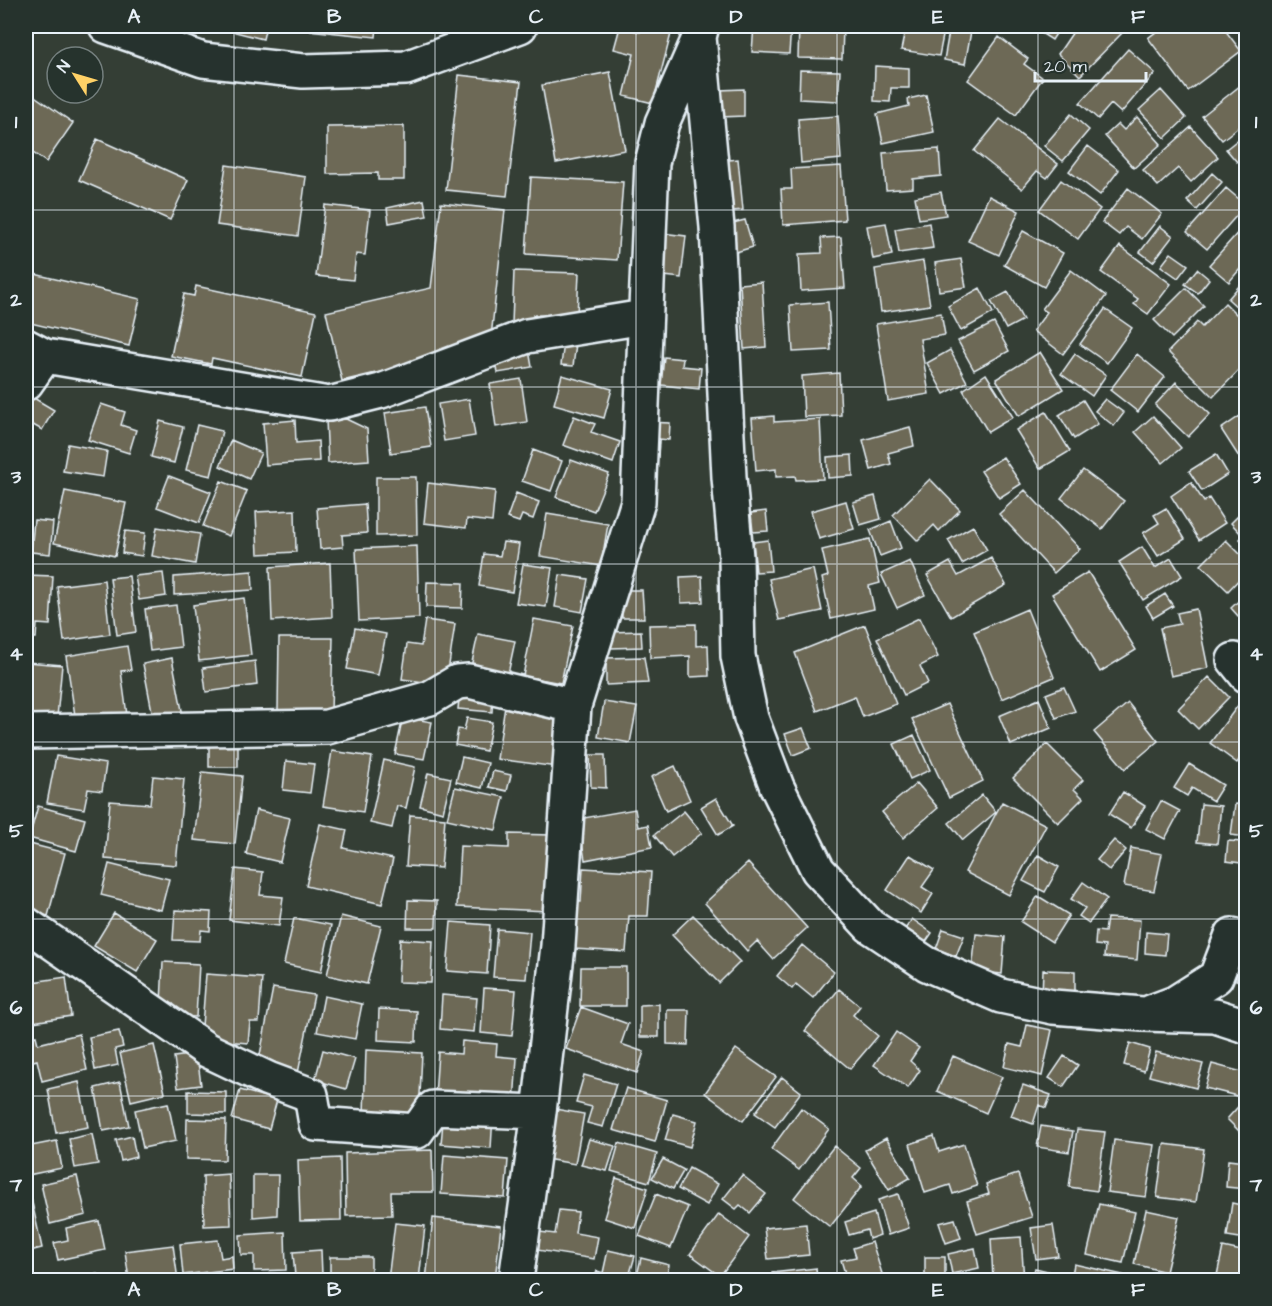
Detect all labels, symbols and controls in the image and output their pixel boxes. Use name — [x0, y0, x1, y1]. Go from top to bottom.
text: A — [128, 3, 141, 31]
text: B — [327, 3, 342, 31]
text: C — [529, 3, 544, 31]
text: D — [730, 3, 743, 31]
text: E — [932, 3, 944, 31]
text: F — [1131, 3, 1146, 31]
north arrow — [45, 45, 105, 105]
scale bar — [1035, 45, 1146, 83]
text: 20 m — [1044, 54, 1087, 79]
text: N — [52, 56, 76, 77]
text: 1 — [15, 108, 18, 136]
text: 1 — [1255, 108, 1258, 136]
text: 2 — [9, 286, 22, 314]
text: 2 — [1249, 286, 1262, 314]
text: 3 — [10, 463, 22, 491]
text: 3 — [1250, 463, 1262, 491]
text: 4 — [9, 640, 23, 668]
text: 4 — [1249, 640, 1263, 668]
text: 5 — [9, 817, 24, 845]
text: 5 — [1249, 817, 1264, 845]
text: 6 — [10, 994, 23, 1022]
text: 6 — [1250, 994, 1263, 1022]
text: 7 — [9, 1171, 23, 1199]
text: 7 — [1249, 1171, 1263, 1199]
text: A — [128, 1276, 141, 1304]
text: B — [327, 1276, 342, 1304]
text: C — [529, 1276, 544, 1304]
text: D — [730, 1276, 743, 1304]
text: E — [932, 1276, 944, 1304]
text: F — [1131, 1276, 1146, 1304]

